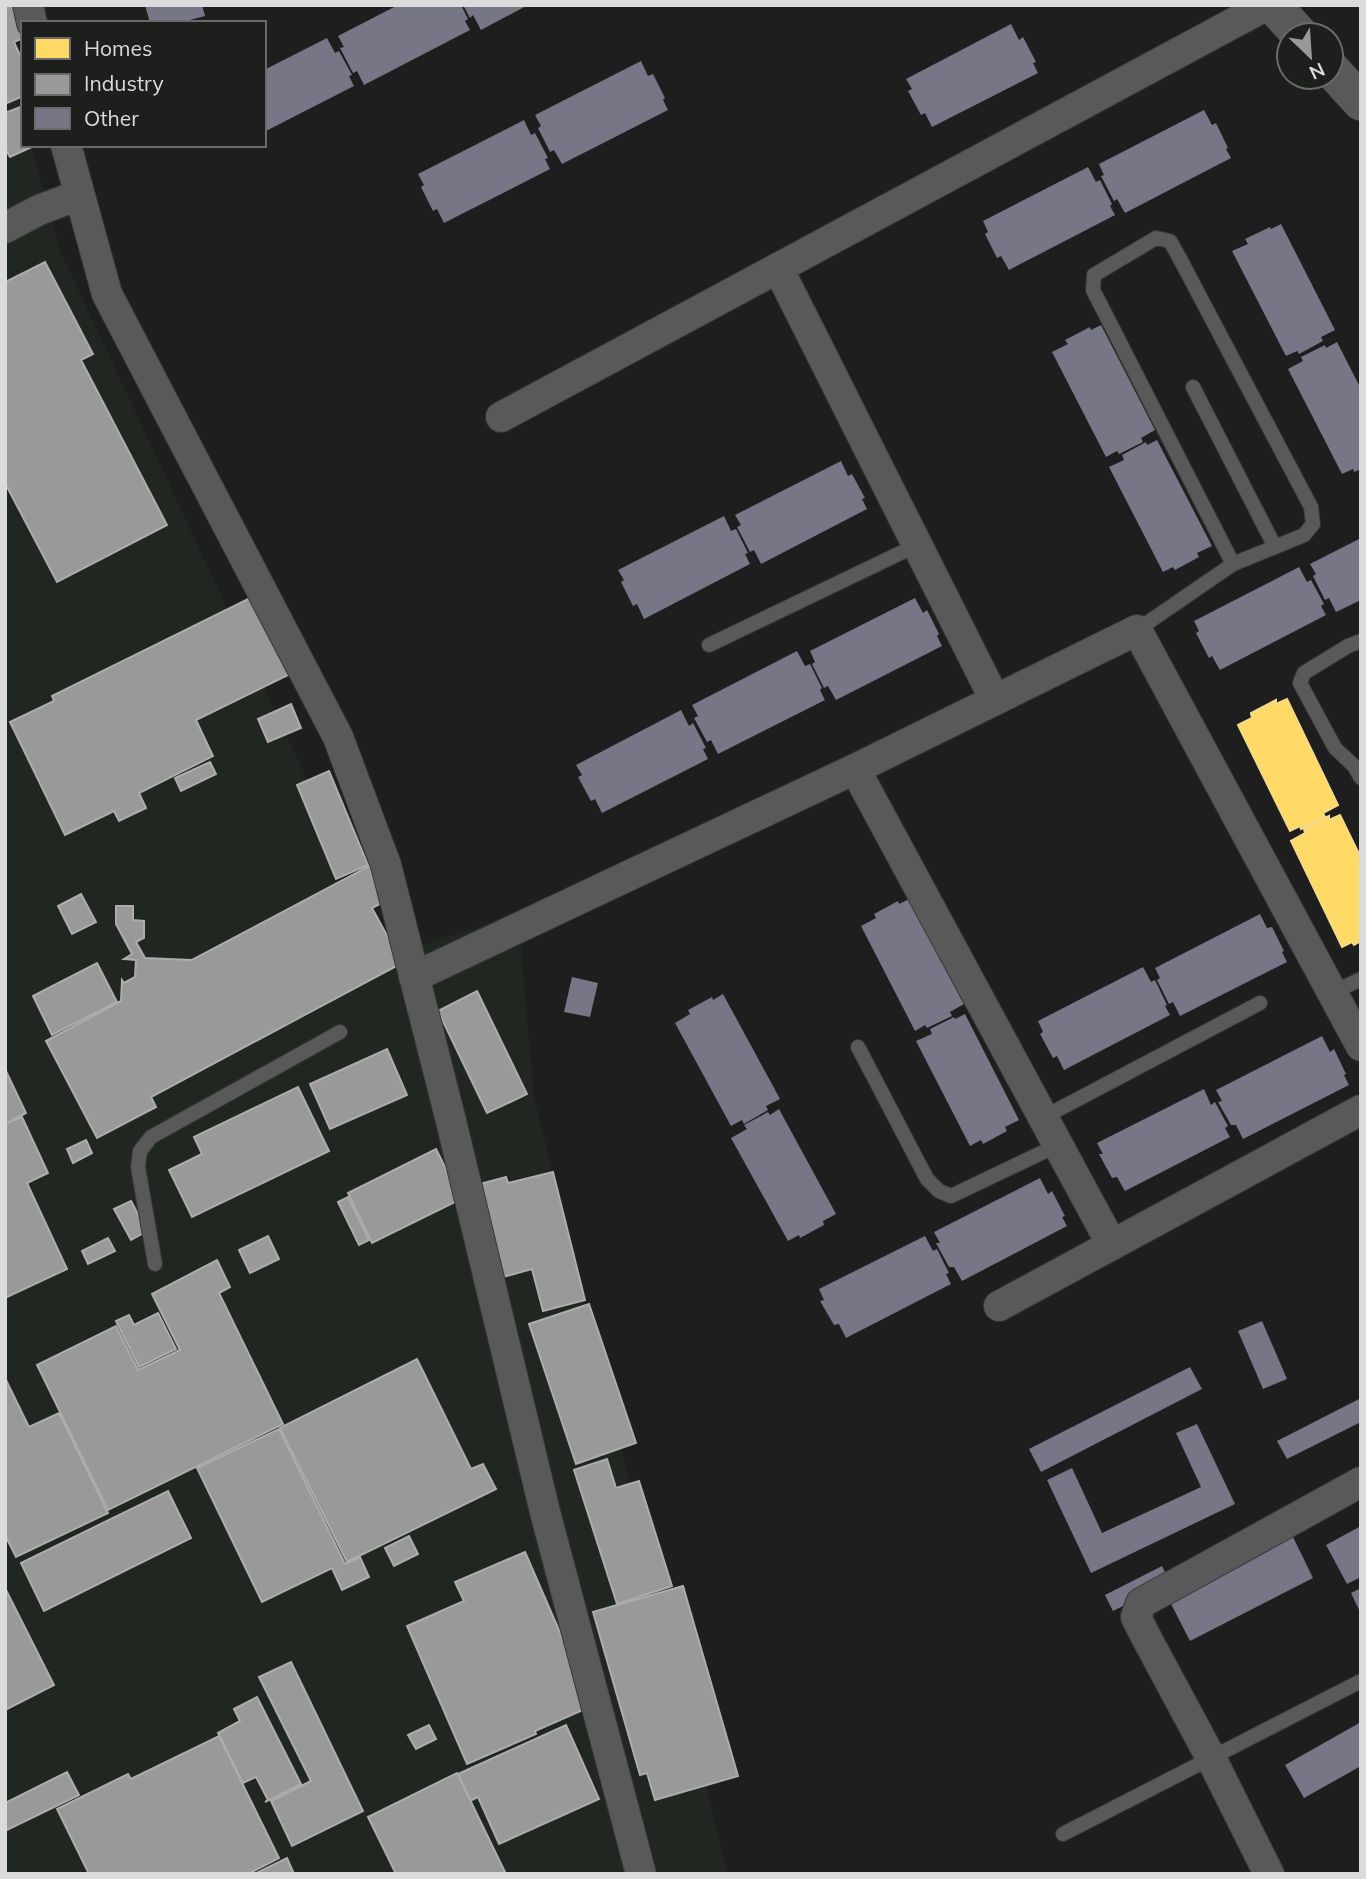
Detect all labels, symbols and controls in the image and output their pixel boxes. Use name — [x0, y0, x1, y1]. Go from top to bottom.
legend — [21, 21, 266, 147]
north arrow — [1275, 21, 1345, 91]
text: Homes — [84, 35, 152, 61]
text: N — [1306, 57, 1329, 85]
text: Industry — [84, 70, 164, 96]
text: Other — [84, 105, 139, 131]

